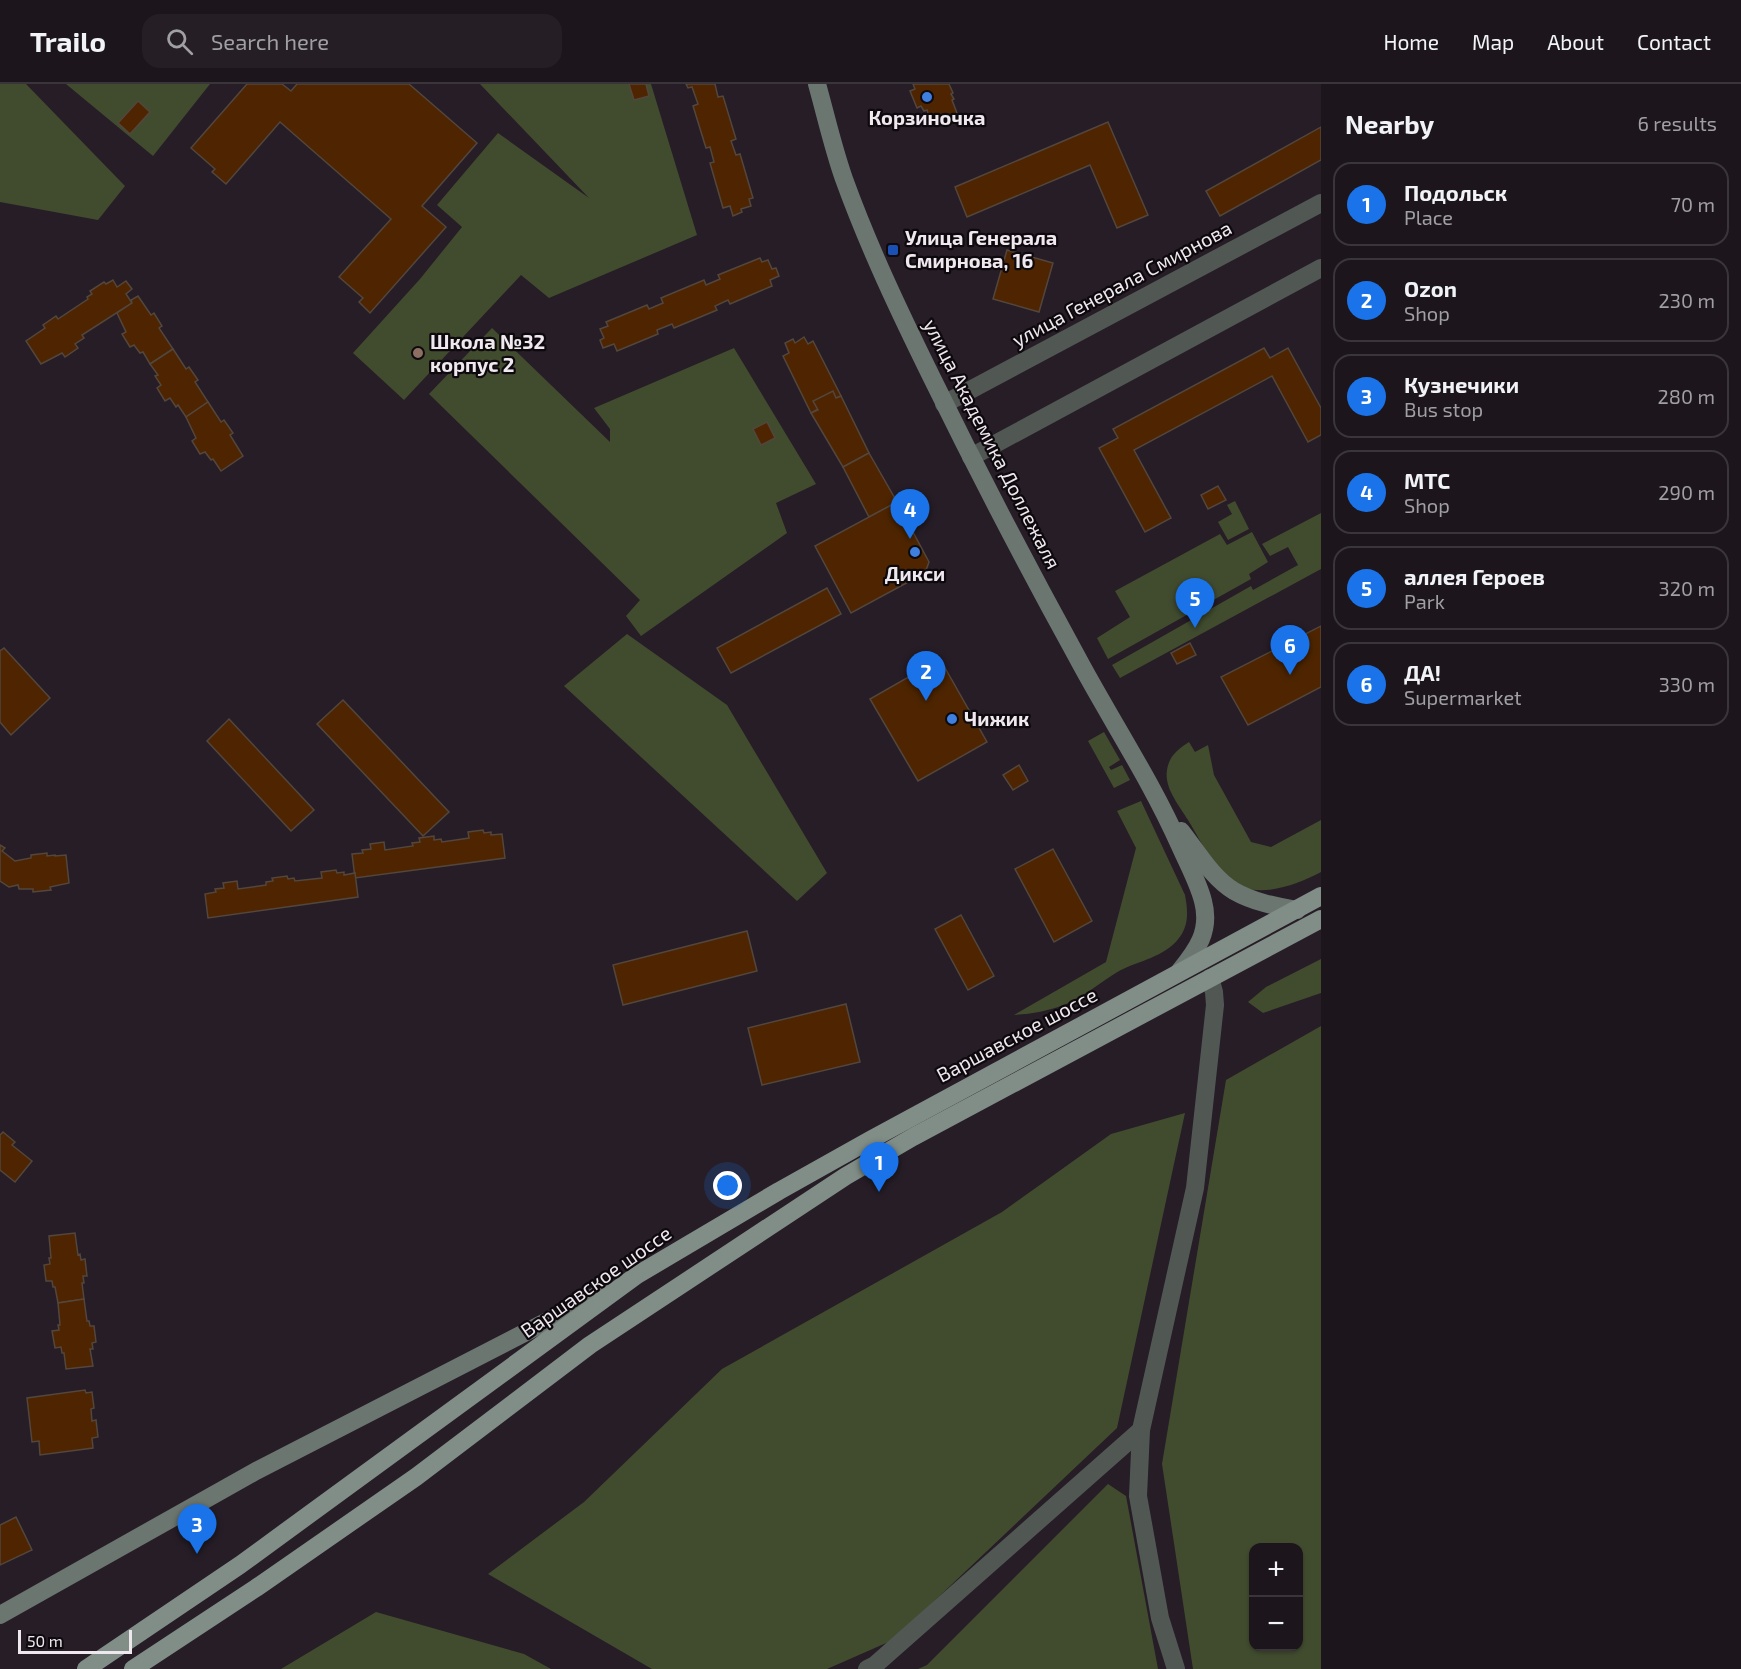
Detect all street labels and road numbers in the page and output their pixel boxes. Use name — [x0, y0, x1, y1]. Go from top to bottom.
street label: улица Генерала Смирнова — [1008, 215, 1236, 352]
street label: улица Академика Доллежаля — [918, 315, 1066, 573]
street label: Варшавское шоссе — [932, 982, 1101, 1087]
street label: Варшавское шоссе — [516, 1220, 675, 1342]

